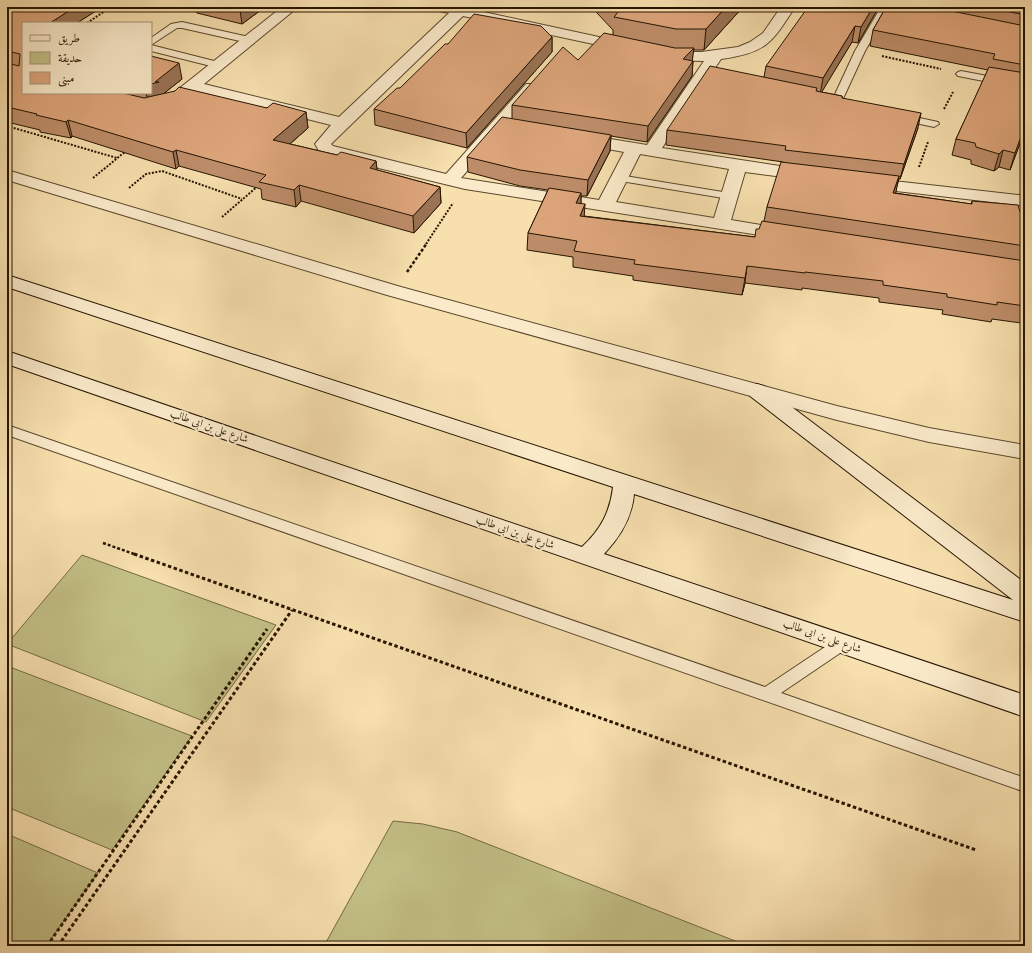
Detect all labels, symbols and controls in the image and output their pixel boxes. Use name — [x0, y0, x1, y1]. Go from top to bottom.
legend — [22, 22, 152, 94]
text: طريق — [58, 33, 80, 46]
text: حديقة — [58, 53, 82, 66]
text: مبنى — [58, 73, 74, 87]
street label: شارع على بن ابى طالب — [167, 408, 250, 448]
street label: شارع على بن ابى طالب — [473, 514, 556, 554]
street label: شارع على بن ابى طالب — [780, 618, 863, 658]

